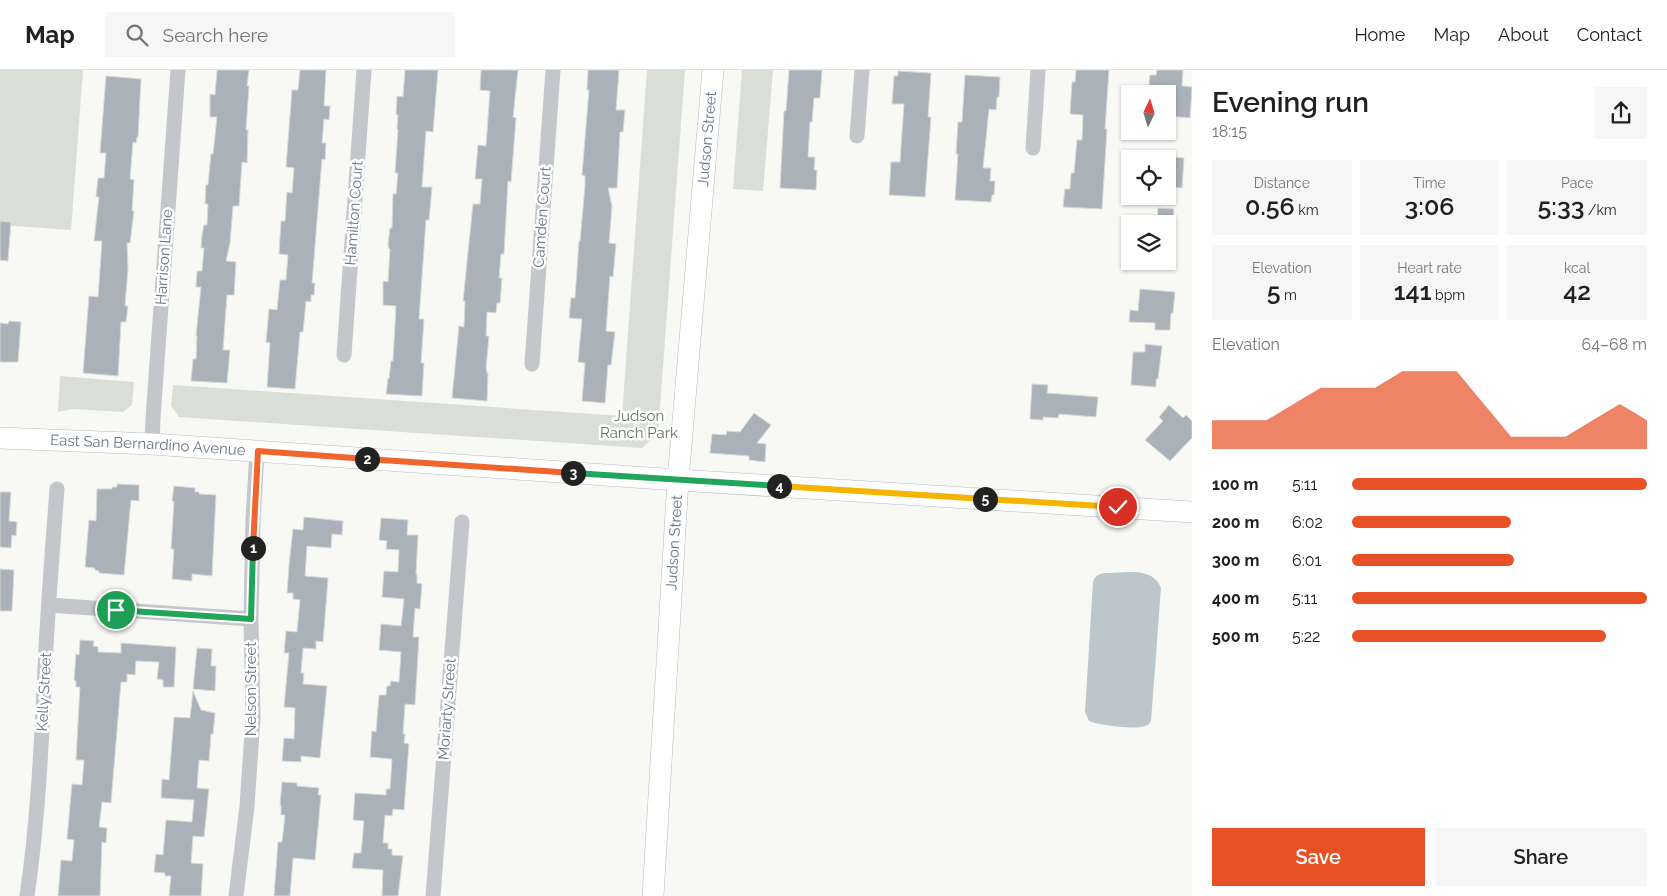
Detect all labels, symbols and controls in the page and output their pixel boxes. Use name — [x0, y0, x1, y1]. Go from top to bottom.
search box — [105, 12, 455, 57]
text: Map — [25, 20, 75, 49]
icon: search — [123, 21, 151, 49]
text: Search here — [163, 24, 268, 46]
text: Home — [1354, 24, 1405, 45]
text: Map — [1433, 24, 1470, 45]
text: About — [1498, 24, 1549, 45]
text: Contact — [1577, 24, 1642, 45]
north arrow — [1121, 85, 1176, 140]
map controls — [1121, 85, 1176, 270]
text: Evening run — [1212, 86, 1369, 119]
button: share — [1595, 87, 1647, 139]
street label: Judson Street — [694, 90, 720, 187]
text: 18:15 — [1212, 122, 1247, 141]
button: locate — [1121, 150, 1176, 205]
street label: Hamilton Court — [341, 160, 367, 266]
street label: Camden Court — [529, 166, 555, 268]
text: Distance — [1254, 175, 1310, 191]
text: Time — [1413, 175, 1446, 191]
text: Pace — [1561, 175, 1593, 191]
text: 0.56 — [1245, 191, 1295, 221]
text: 3:06 — [1405, 191, 1454, 221]
text: 5:33 — [1538, 191, 1584, 221]
text: km — [1295, 202, 1319, 218]
text: /km — [1584, 202, 1617, 218]
street label: Harrison Lane — [152, 208, 176, 306]
button: layers — [1121, 215, 1176, 270]
text: Elevation — [1252, 260, 1312, 276]
text: Heart rate — [1397, 260, 1462, 276]
text: kcal — [1564, 260, 1590, 276]
text: 5 — [1267, 276, 1281, 306]
text: 141 — [1394, 276, 1431, 306]
text: 42 — [1563, 276, 1591, 306]
text: m — [1281, 287, 1297, 303]
text: bpm — [1431, 287, 1465, 303]
text: Elevation — [1212, 335, 1280, 354]
text: 64–68 m — [1582, 335, 1647, 354]
park label: Judson Ranch Park — [600, 407, 678, 442]
street label: East San Bernardino Avenue — [50, 431, 246, 459]
pin: 2 — [354, 446, 380, 472]
text: 2 — [364, 451, 371, 467]
pin: 3 — [560, 460, 586, 486]
text: 3 — [570, 465, 577, 481]
pin: 4 — [766, 474, 792, 498]
text: 100 m — [1212, 475, 1258, 494]
text: 5:11 — [1292, 475, 1317, 494]
text: 4 — [776, 478, 784, 494]
pin: 5 — [972, 486, 998, 512]
pin — [1097, 486, 1139, 528]
text: 5 — [982, 491, 989, 507]
icon: check — [1104, 493, 1132, 521]
street label: Judson Street — [662, 494, 686, 591]
text: 200 m — [1212, 513, 1259, 532]
text: 6:02 — [1292, 513, 1323, 532]
pin: 1 — [240, 536, 266, 560]
text: 1 — [250, 540, 257, 556]
text: 300 m — [1212, 551, 1259, 570]
text: 6:01 — [1292, 551, 1321, 570]
pin — [95, 589, 137, 631]
text: 400 m — [1212, 589, 1260, 608]
text: 5:11 — [1292, 589, 1317, 608]
icon: arrive — [102, 596, 130, 624]
text: 500 m — [1212, 627, 1259, 646]
text: 5:22 — [1292, 627, 1320, 646]
street label: Nelson Street — [242, 642, 260, 736]
street label: Kelly Street — [33, 652, 55, 732]
street label: Moriarty Street — [434, 657, 460, 761]
button: Save — [1212, 828, 1425, 886]
button: Share — [1435, 828, 1647, 886]

